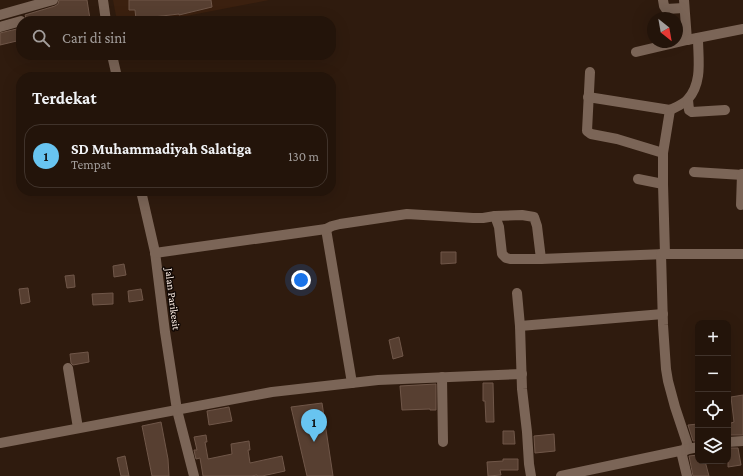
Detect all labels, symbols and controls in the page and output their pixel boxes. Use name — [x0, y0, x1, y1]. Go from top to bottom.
north arrow — [647, 12, 683, 48]
search box — [16, 16, 336, 60]
icon: search — [30, 27, 52, 49]
text: Cari di sini — [62, 30, 126, 46]
text: Terdekat — [32, 89, 97, 108]
text: SD Muhammadiyah Salatiga — [71, 141, 252, 157]
text: 1 — [44, 149, 48, 164]
text: 130 m — [288, 149, 319, 164]
text: Tempat — [71, 157, 111, 172]
street label: Jalan Parikesit — [162, 266, 183, 331]
your location — [291, 270, 311, 290]
map controls — [695, 320, 731, 464]
button: + — [695, 320, 731, 356]
button: − — [695, 356, 731, 392]
button: locate — [695, 392, 731, 428]
pin: 1 — [301, 409, 327, 442]
button: layers — [695, 428, 731, 464]

